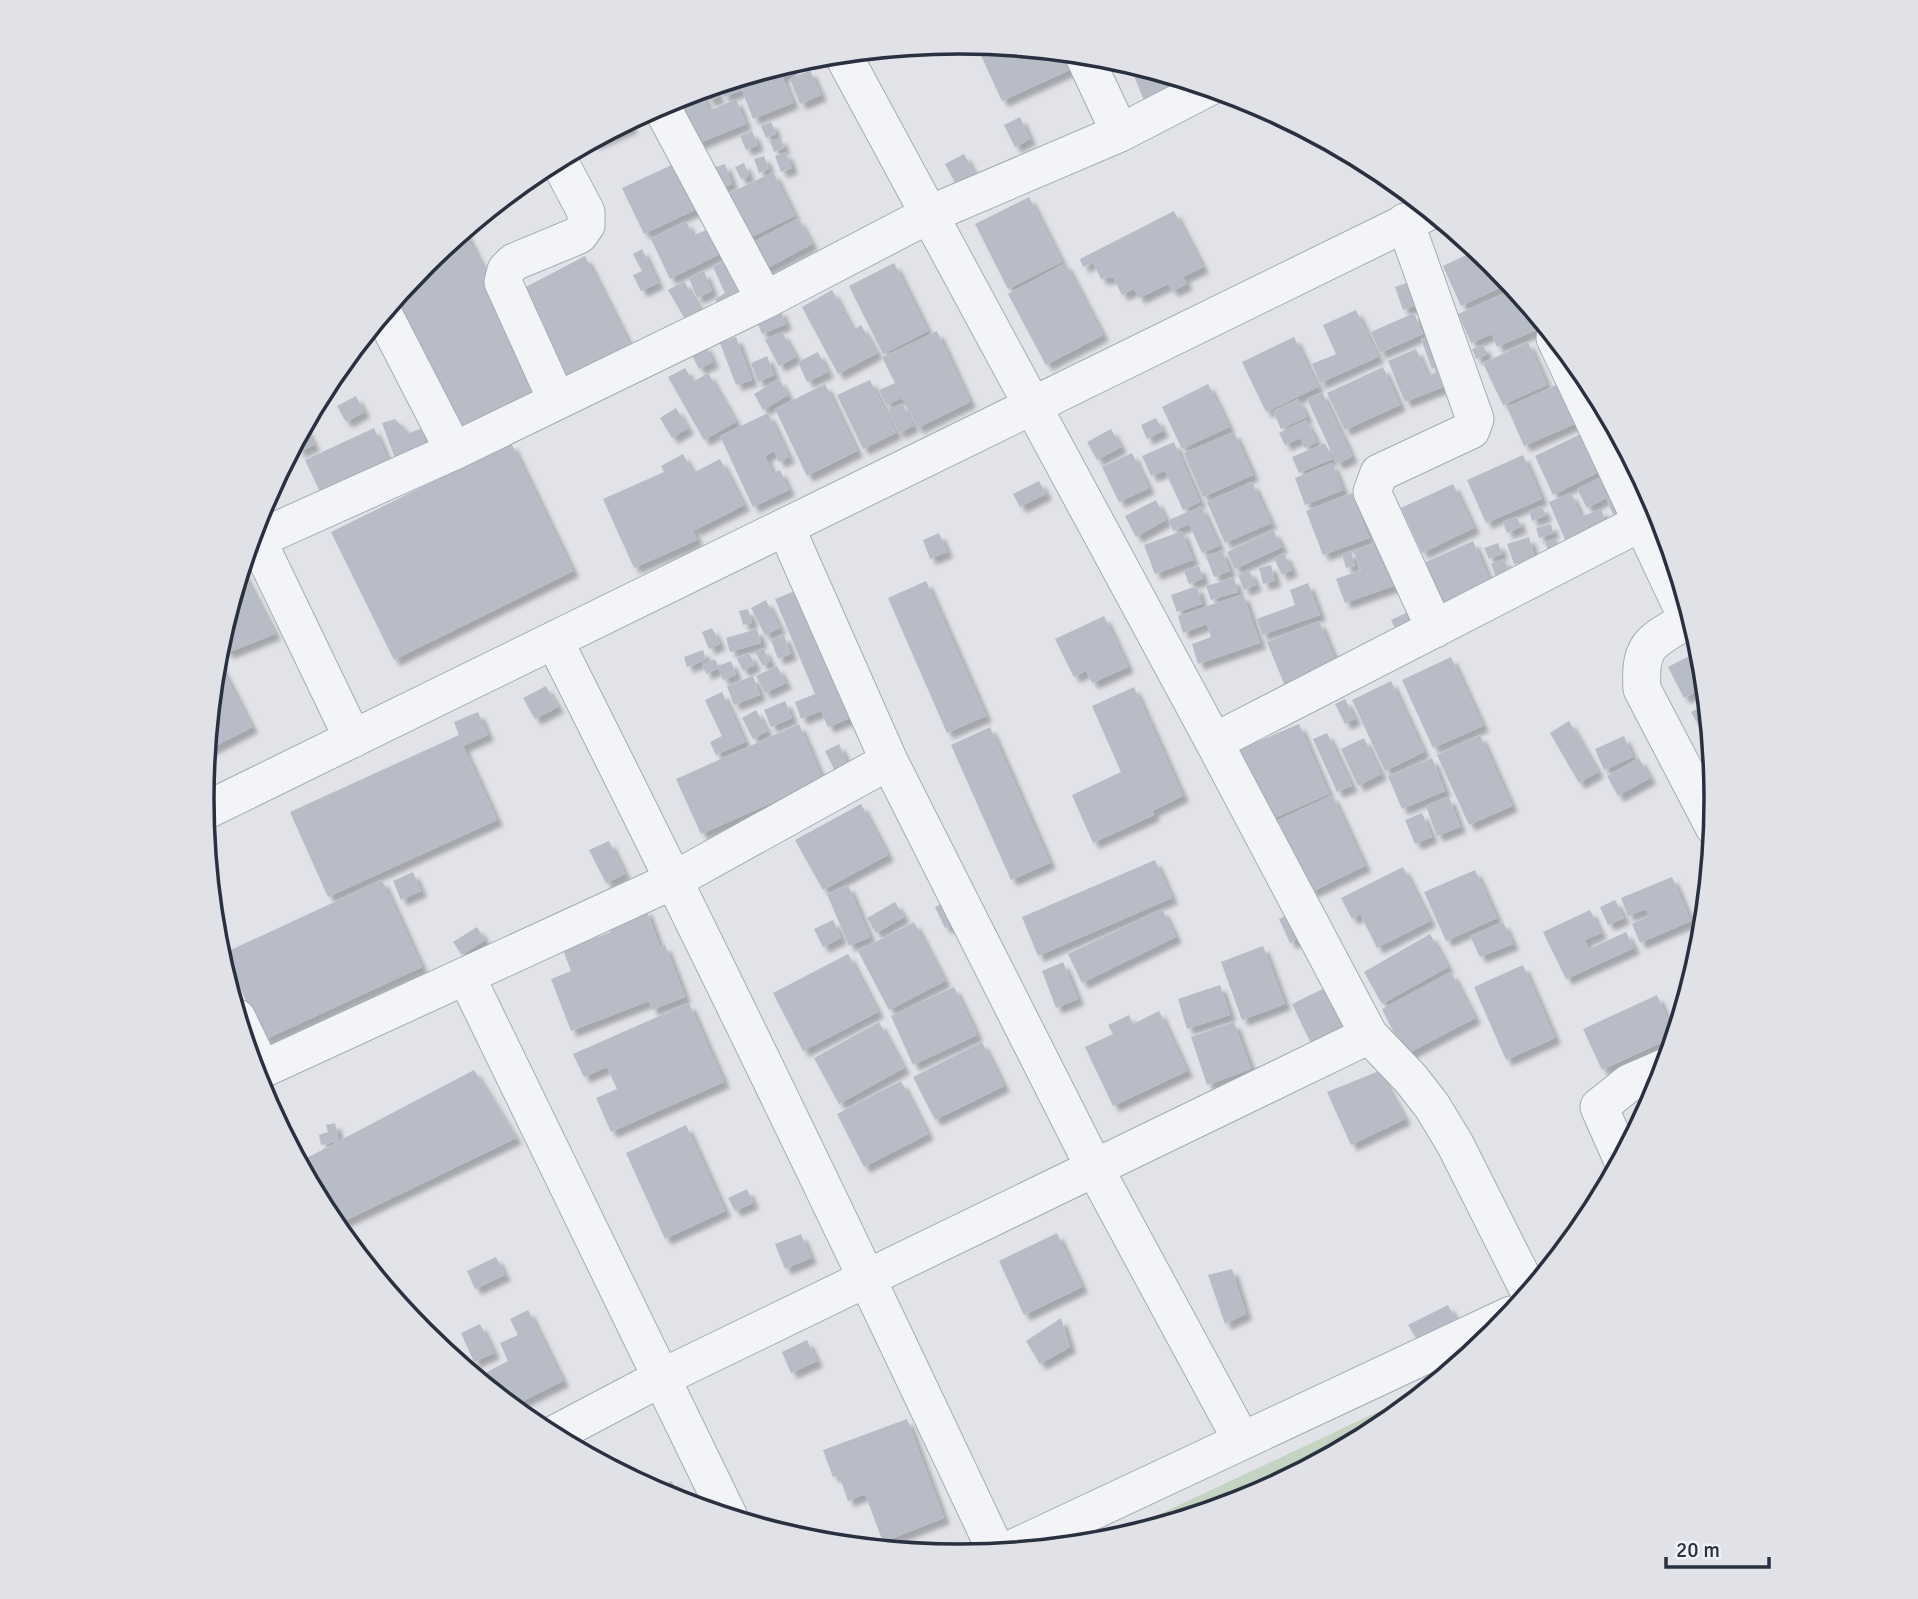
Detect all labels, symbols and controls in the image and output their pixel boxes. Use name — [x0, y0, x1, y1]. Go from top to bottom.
scale bar — [1666, 1526, 1769, 1570]
text: 20 m — [1676, 1537, 1720, 1563]

